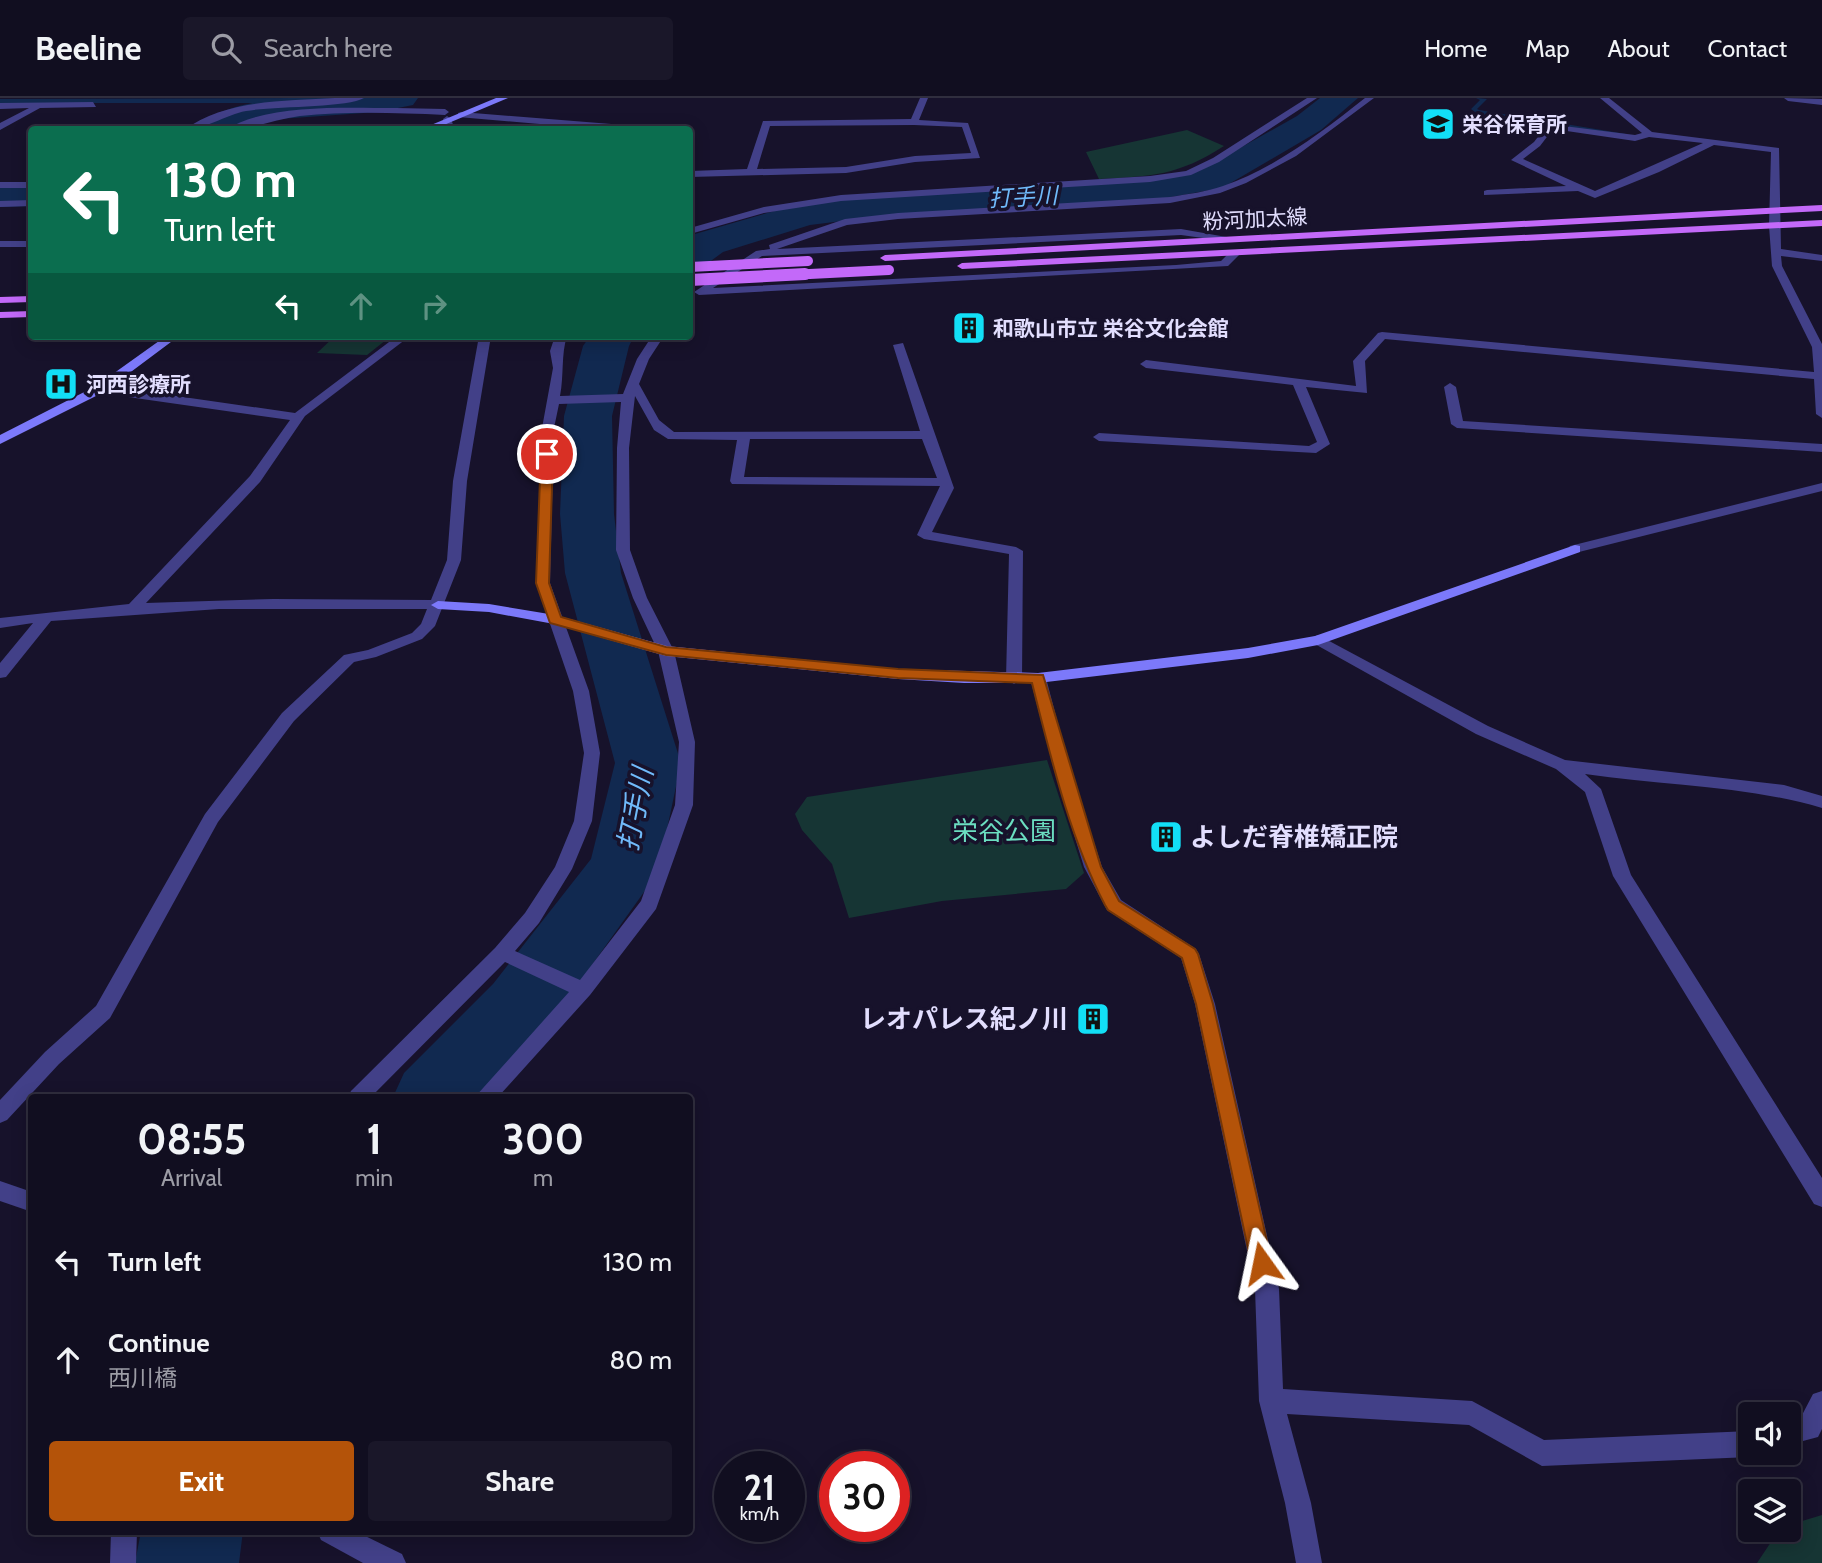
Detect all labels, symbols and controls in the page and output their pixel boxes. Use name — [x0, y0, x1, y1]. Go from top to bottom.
search box — [183, 17, 673, 80]
text: Beeline — [35, 28, 141, 68]
icon: search — [207, 29, 245, 67]
text: Search here — [263, 32, 393, 64]
text: Home — [1424, 34, 1487, 63]
text: Map — [1525, 34, 1570, 63]
text: About — [1608, 34, 1670, 63]
text: Contact — [1708, 34, 1787, 63]
school or university icon: 栄谷保育所 — [1419, 105, 1457, 143]
place label: 栄谷保育所 — [1462, 112, 1567, 137]
text: 130 m — [164, 150, 297, 209]
icon: left — [49, 154, 140, 245]
water label: 打手川 — [988, 181, 1061, 213]
street label: 粉河加太線 — [1202, 204, 1308, 234]
text: Turn left — [164, 210, 275, 249]
icon: left — [269, 287, 307, 325]
icon: ahead — [342, 287, 380, 325]
icon: right — [415, 287, 453, 325]
building icon: 和歌山市立 栄谷文化会館 — [950, 309, 988, 347]
place label: 和歌山市立 栄谷文化会館 — [993, 316, 1229, 341]
hospital icon: 河西診療所 — [42, 365, 80, 403]
place label: 河西診療所 — [86, 372, 191, 397]
pin — [517, 424, 577, 484]
icon: arrive — [528, 435, 566, 473]
water label: 打手川 — [610, 762, 660, 853]
park label: 栄谷公園 — [952, 815, 1056, 847]
building icon: よしだ脊椎矯正院 — [1147, 818, 1185, 856]
place label: よしだ脊椎矯正院 — [1190, 821, 1398, 853]
building icon: レオパレス紀ノ川 — [1074, 1000, 1112, 1038]
place label: レオパレス紀ノ川 — [860, 1003, 1068, 1035]
text: 08:55 — [137, 1113, 246, 1165]
text: 1 — [367, 1113, 382, 1165]
text: 300 — [502, 1113, 584, 1165]
text: Arrival — [161, 1164, 222, 1192]
text: min — [355, 1164, 393, 1192]
text: m — [533, 1164, 553, 1192]
position arrow — [1225, 1226, 1299, 1300]
icon: left — [49, 1243, 87, 1281]
text: Turn left — [108, 1246, 201, 1278]
text: 130 m — [603, 1246, 672, 1278]
text: Continue — [108, 1327, 210, 1359]
icon: ahead — [49, 1341, 87, 1379]
text: 80 m — [609, 1344, 672, 1376]
text: 西川橋 — [108, 1364, 177, 1392]
map controls — [1738, 1402, 1801, 1542]
button: sound — [1738, 1402, 1801, 1465]
button: Exit — [49, 1441, 354, 1521]
button: Share — [368, 1441, 672, 1521]
speed limit sign: 30 — [819, 1451, 910, 1542]
text: 21 — [744, 1466, 775, 1509]
button: layers — [1738, 1479, 1801, 1542]
text: km/h — [740, 1503, 779, 1525]

